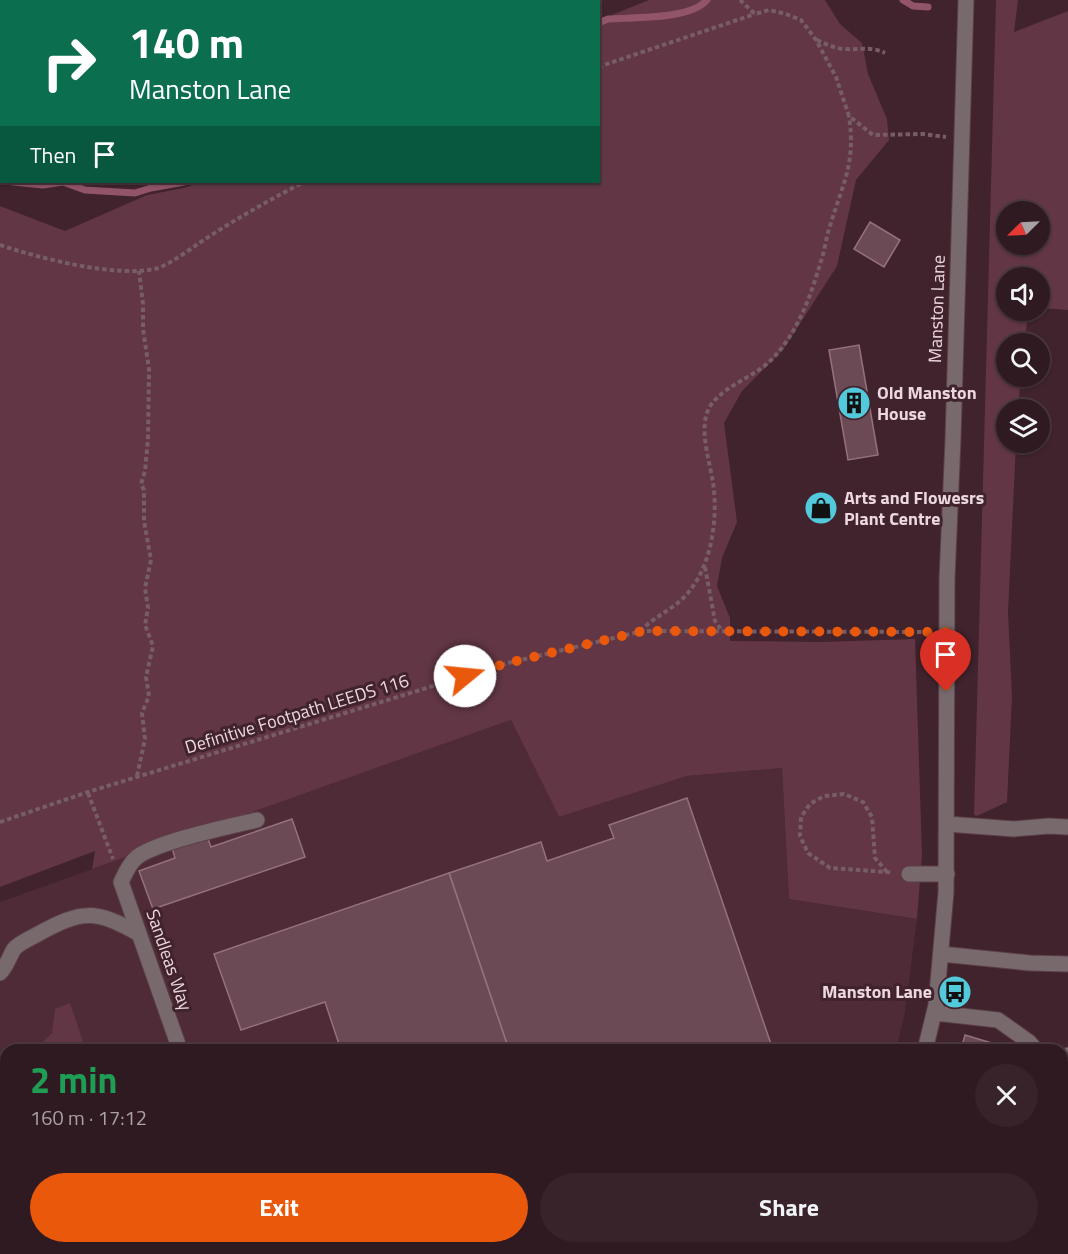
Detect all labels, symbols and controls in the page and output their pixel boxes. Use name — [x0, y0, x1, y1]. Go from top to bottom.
text: 140 m — [129, 10, 244, 74]
icon: right — [30, 24, 108, 102]
text: Manston Lane — [129, 68, 291, 109]
text: Then — [30, 138, 76, 172]
icon: arrive — [88, 138, 121, 171]
north arrow — [996, 201, 1050, 255]
map controls — [996, 201, 1050, 453]
street label: Manston Lane — [921, 255, 952, 363]
button: sound — [996, 267, 1050, 321]
button: search — [996, 333, 1050, 387]
place label: Old Manston House — [877, 379, 977, 427]
building icon: Old Manston House — [836, 385, 872, 421]
button: layers — [996, 399, 1050, 453]
place label: Arts and Flowesrs Plant Centre — [844, 484, 984, 532]
shop icon: Arts and Flowesrs Plant Centre — [803, 490, 839, 526]
pin — [920, 629, 971, 691]
icon: arrive — [929, 638, 962, 671]
position arrow — [433, 644, 497, 708]
street label: Definitive Footpath LEEDS 116 — [182, 667, 412, 760]
street label: Sandleas Way — [139, 905, 200, 1015]
bus stop icon: Manston Lane — [937, 974, 973, 1010]
place label: Manston Lane — [822, 978, 932, 1005]
text: 2 min — [30, 1052, 117, 1107]
button: close — [975, 1064, 1038, 1127]
text: 160 m · 17:12 — [30, 1102, 147, 1133]
button: Exit — [30, 1173, 528, 1242]
button: Share — [540, 1173, 1038, 1242]

